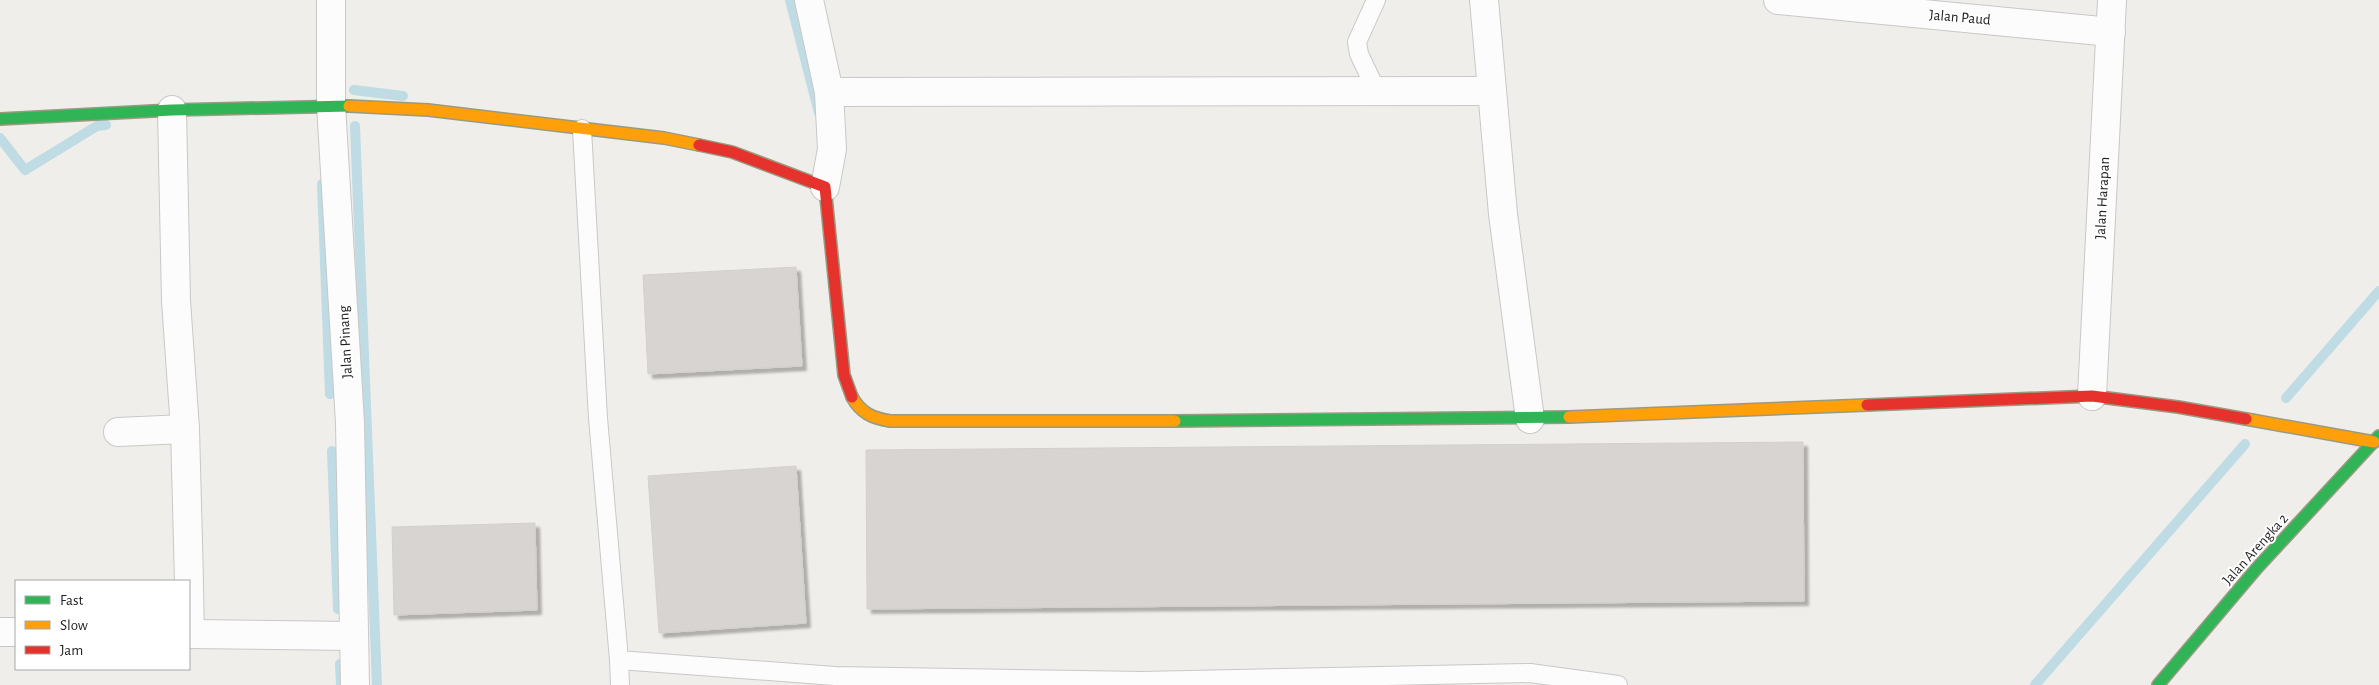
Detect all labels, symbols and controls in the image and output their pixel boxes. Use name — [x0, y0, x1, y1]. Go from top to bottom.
street label: Jalan Paud — [1929, 7, 1992, 28]
street label: Jalan Harapan — [2093, 156, 2112, 240]
street label: Jalan Pinang — [336, 304, 355, 379]
street label: Jalan Arengka 2 — [2220, 511, 2291, 588]
legend — [15, 580, 190, 670]
text: Fast — [60, 593, 84, 608]
text: Slow — [60, 618, 88, 633]
text: Jam — [60, 643, 83, 658]

